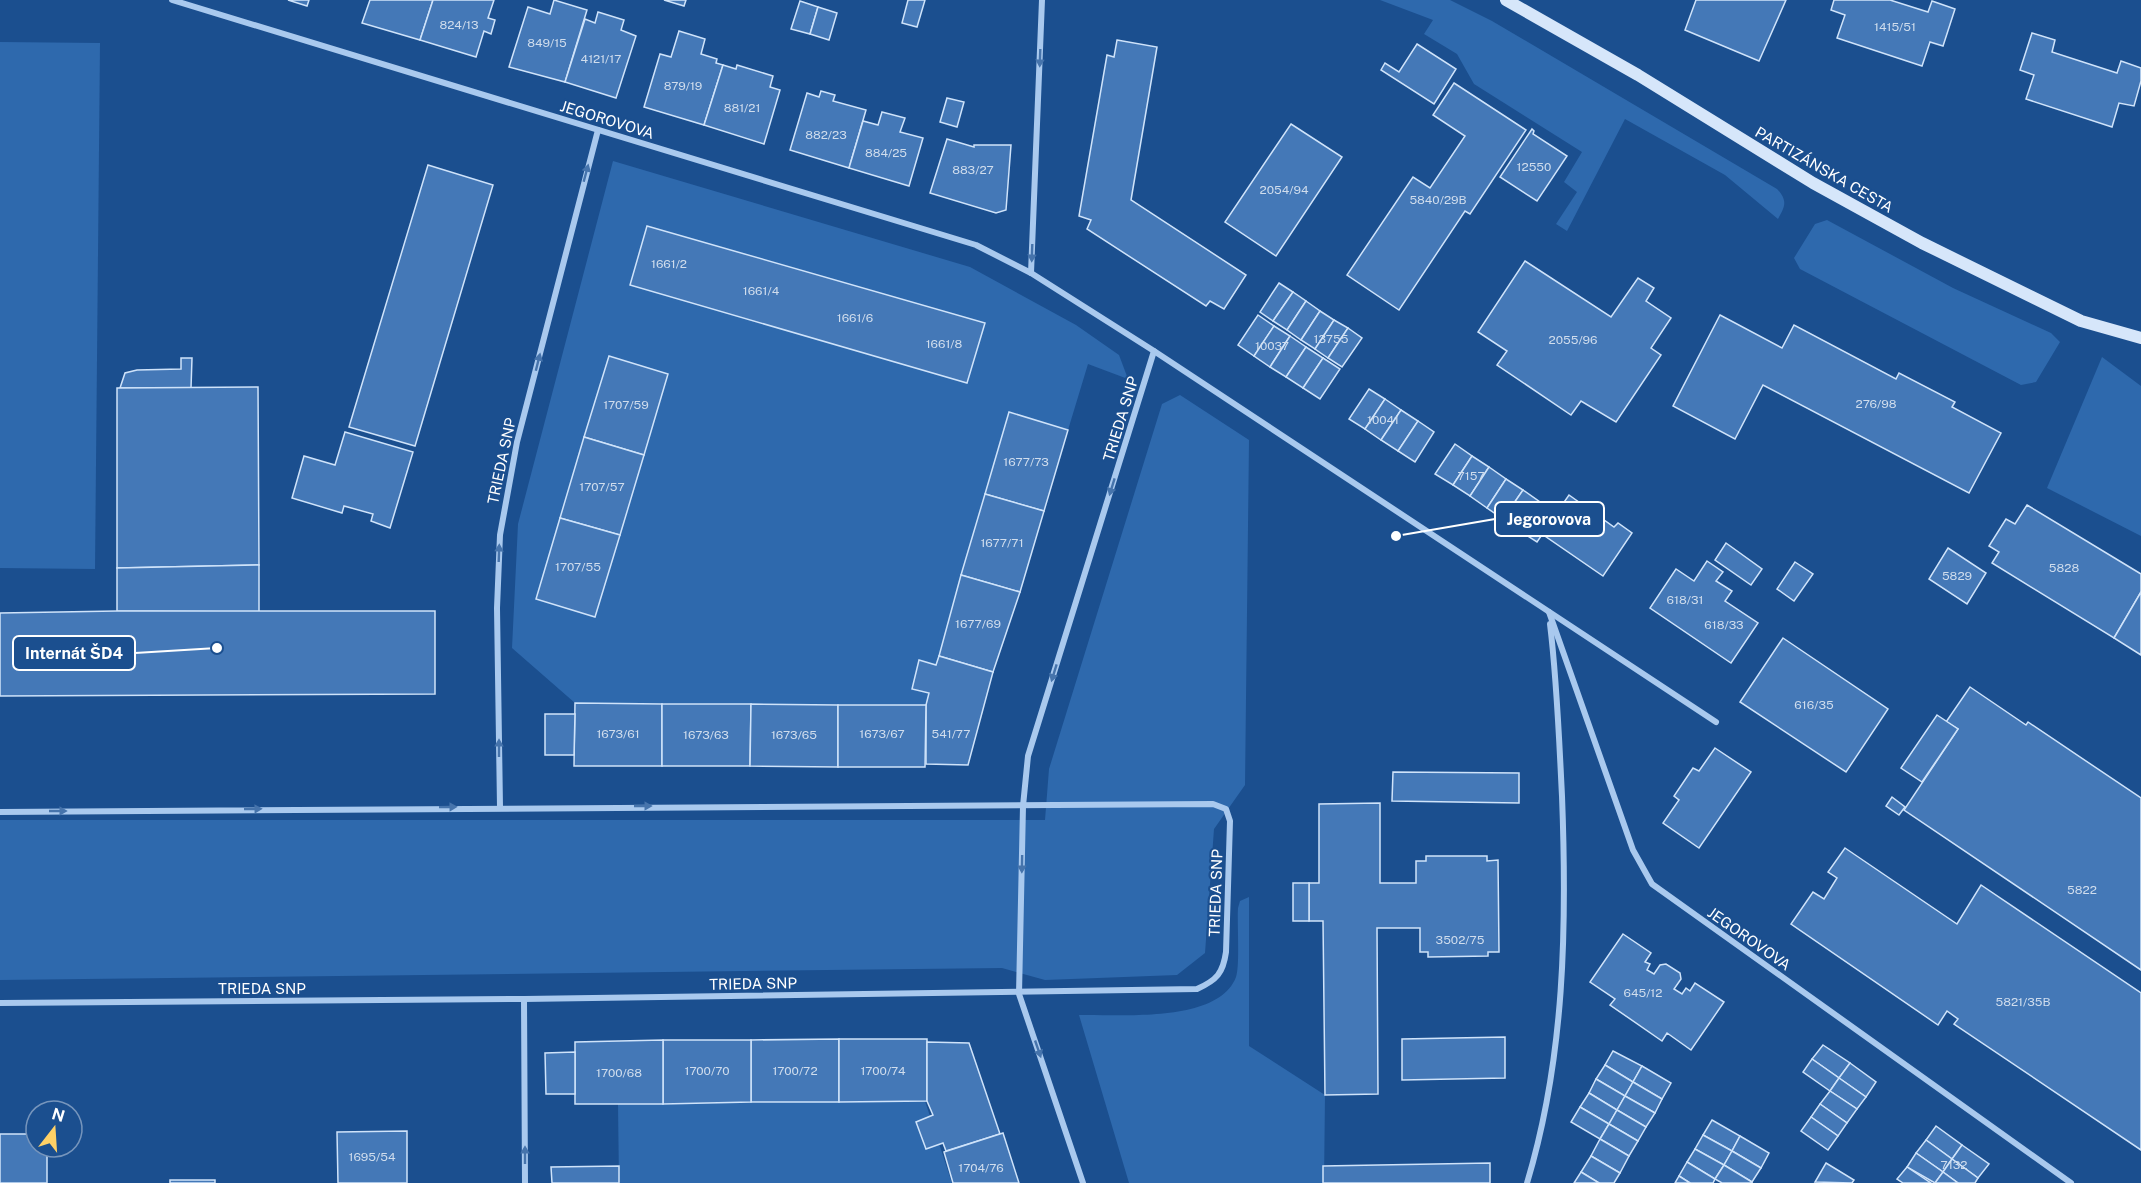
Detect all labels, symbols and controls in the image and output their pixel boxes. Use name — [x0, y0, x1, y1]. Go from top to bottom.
house number: 824/13 — [439, 18, 479, 32]
house number: 1415/51 — [1874, 20, 1916, 34]
house number: 849/15 — [527, 36, 567, 50]
one-way arrow — [1035, 49, 1044, 68]
house number: 4121/17 — [581, 52, 621, 66]
house number: 879/19 — [664, 79, 702, 93]
street label: JEGOROVOVA — [558, 97, 657, 142]
house number: 881/21 — [724, 101, 760, 115]
street label: PARTIZÁNSKA CESTA — [1752, 123, 1897, 216]
house number: 882/23 — [805, 128, 847, 142]
house number: 884/25 — [865, 146, 907, 160]
house number: 12550 — [1517, 160, 1551, 174]
house number: 883/27 — [952, 163, 994, 177]
one-way arrow — [582, 164, 592, 183]
house number: 2054/94 — [1260, 183, 1309, 197]
house number: 5840/29B — [1409, 193, 1467, 207]
one-way arrow — [1027, 244, 1037, 263]
house number: 1661/2 — [651, 257, 687, 271]
house number: 1661/4 — [743, 284, 780, 298]
house number: 1661/6 — [837, 311, 873, 325]
house number: 13755 — [1314, 332, 1349, 346]
house number: 2055/96 — [1549, 333, 1597, 347]
house number: 1661/8 — [926, 337, 963, 351]
house number: 10037 — [1255, 339, 1289, 353]
one-way arrow — [533, 353, 543, 371]
street label: TRIEDA SNP — [1100, 374, 1142, 463]
house number: 276/98 — [1856, 397, 1897, 411]
house number: 1707/59 — [603, 398, 649, 412]
house number: 10041 — [1367, 413, 1399, 427]
street label: TRIEDA SNP — [484, 416, 519, 506]
house number: 1677/73 — [1003, 455, 1049, 469]
house number: 7157 — [1457, 469, 1485, 483]
one-way arrow — [1107, 478, 1116, 496]
house number: 1707/57 — [579, 480, 625, 494]
callout: Jegorovova — [1495, 502, 1604, 536]
text: Jegorovova — [1507, 510, 1591, 529]
house number: 1677/71 — [980, 536, 1024, 550]
one-way arrow — [495, 544, 504, 563]
house number: 1707/55 — [555, 560, 601, 574]
house number: 5828 — [2049, 561, 2079, 575]
house number: 5829 — [1942, 569, 1972, 583]
house number: 618/31 — [1667, 593, 1703, 607]
house number: 1677/69 — [955, 617, 1001, 631]
house number: 618/33 — [1704, 618, 1744, 632]
callout: Internát ŠD4 — [13, 636, 135, 670]
text: Internát ŠD4 — [25, 643, 123, 663]
one-way arrow — [1049, 664, 1058, 682]
house number: 616/35 — [1794, 698, 1834, 712]
house number: 1673/61 — [596, 727, 640, 741]
house number: 1673/67 — [859, 727, 905, 741]
house number: 541/77 — [932, 727, 970, 741]
house number: 1673/63 — [683, 728, 729, 742]
house number: 1673/65 — [771, 728, 817, 742]
one-way arrow — [494, 739, 504, 758]
one-way arrow — [634, 801, 653, 811]
one-way arrow — [439, 802, 458, 812]
one-way arrow — [244, 804, 263, 814]
one-way arrow — [49, 806, 68, 816]
street label: TRIEDA SNP — [1205, 848, 1226, 937]
one-way arrow — [1017, 855, 1027, 874]
house number: 5822 — [2067, 883, 2097, 897]
street label: JEGOROVOVA — [1704, 904, 1794, 974]
house number: 3502/75 — [1436, 933, 1485, 947]
street label: TRIEDA SNP — [709, 974, 797, 993]
street label: TRIEDA SNP — [218, 980, 306, 997]
house number: 645/12 — [1624, 986, 1662, 1000]
house number: 5821/35B — [1996, 995, 2051, 1009]
one-way arrow — [1033, 1040, 1043, 1058]
house number: 1700/70 — [685, 1064, 729, 1078]
house number: 1700/72 — [772, 1064, 818, 1078]
house number: 1700/74 — [860, 1064, 906, 1078]
house number: 1700/68 — [596, 1066, 642, 1080]
north arrow — [24, 1099, 84, 1159]
text: N — [49, 1104, 67, 1126]
one-way arrow — [520, 1146, 530, 1165]
house number: 1695/54 — [349, 1150, 396, 1164]
house number: 7132 — [1940, 1158, 1968, 1172]
house number: 1704/76 — [958, 1161, 1004, 1175]

